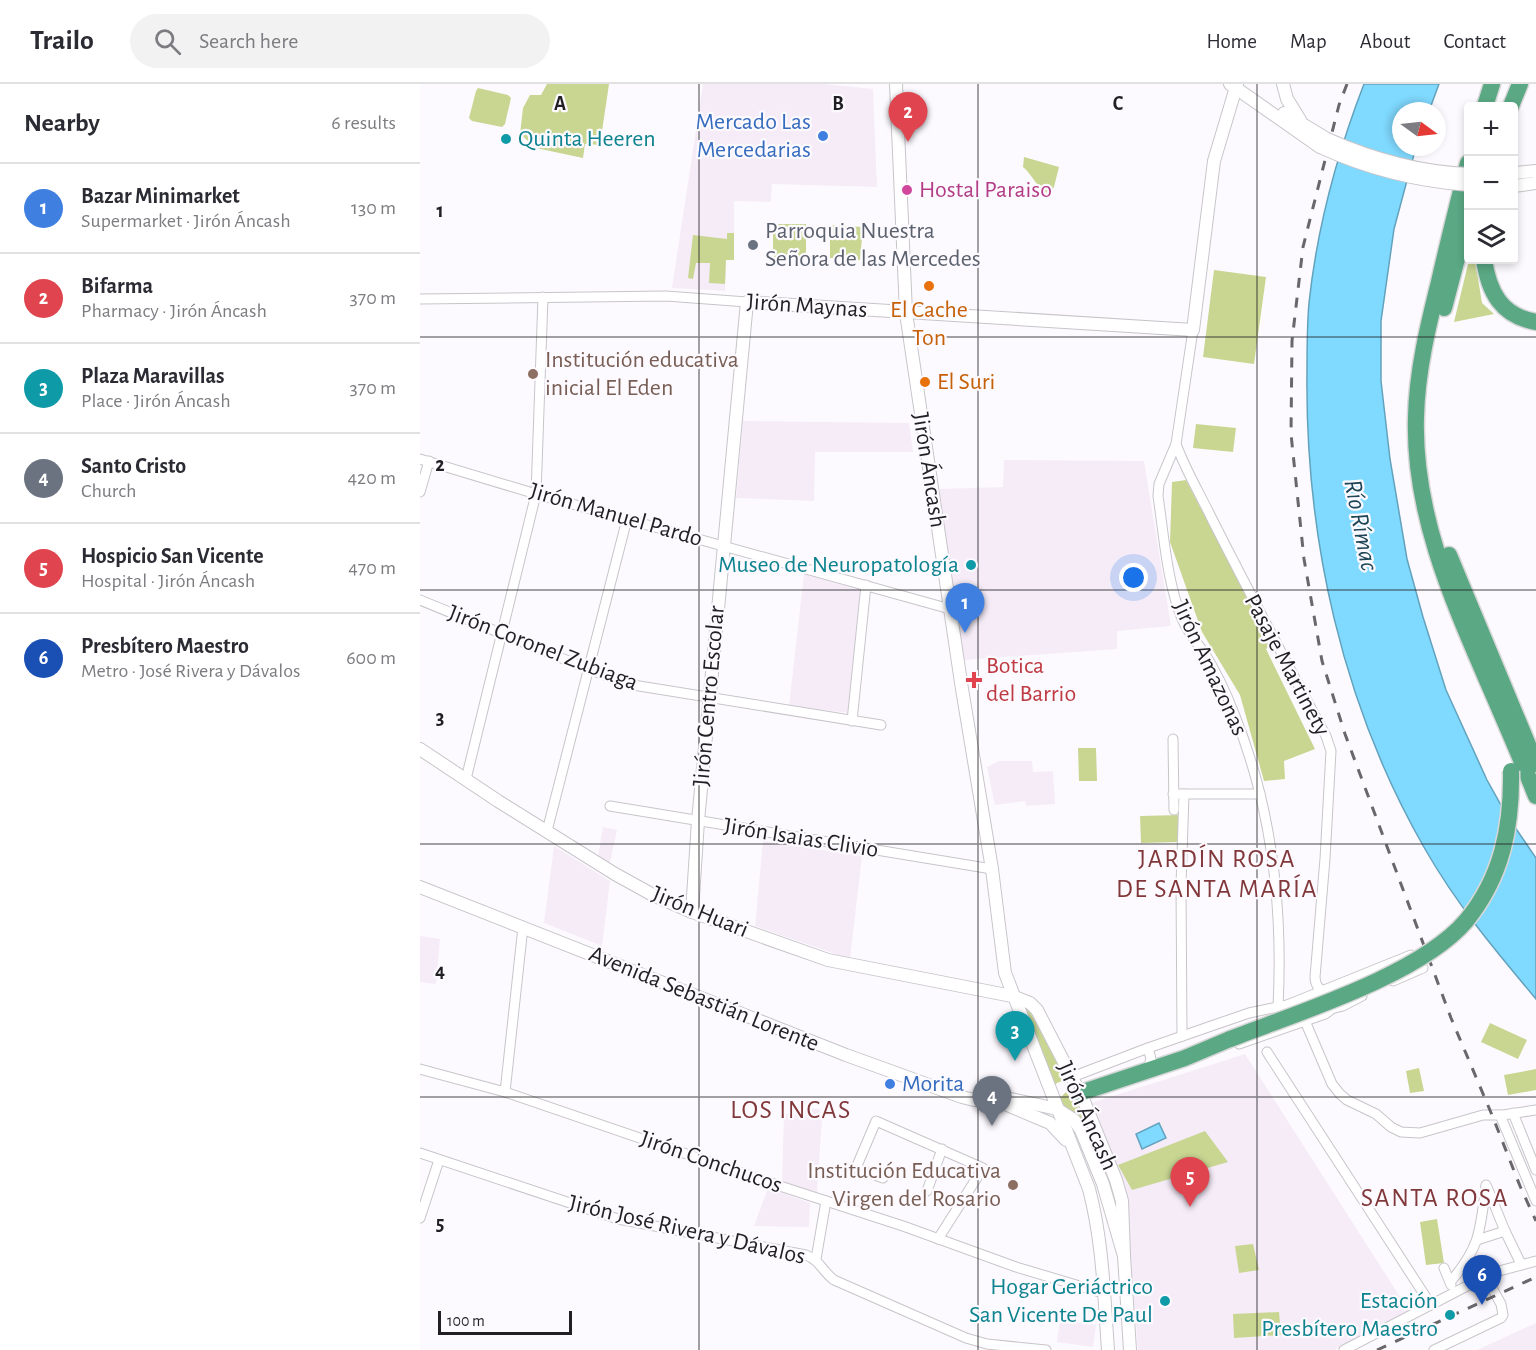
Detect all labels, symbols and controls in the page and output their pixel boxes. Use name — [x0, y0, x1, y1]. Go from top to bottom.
search box — [130, 14, 550, 68]
icon: search — [151, 25, 184, 58]
text: Trailo — [30, 27, 94, 55]
text: Search here — [199, 30, 298, 52]
text: Home — [1206, 31, 1257, 52]
text: Map — [1290, 31, 1327, 52]
text: About — [1360, 31, 1410, 52]
text: Contact — [1443, 31, 1506, 52]
pin: 2 — [888, 92, 928, 142]
text: A — [554, 94, 566, 114]
text: B — [832, 94, 844, 114]
text: C — [1113, 94, 1124, 114]
north arrow — [1392, 102, 1446, 156]
map controls — [1464, 102, 1518, 264]
button: + — [1464, 102, 1518, 156]
text: Nearby — [24, 110, 100, 136]
place label: Mercado Las Mercedarias — [696, 110, 811, 162]
text: 6 results — [331, 113, 396, 133]
place label: Quinta Heeren — [518, 127, 656, 151]
marker: Mercado Las Mercedarias — [816, 129, 830, 143]
marker: Quinta Heeren — [499, 132, 513, 146]
button: − — [1464, 156, 1518, 210]
place label: Hostal Paraiso — [919, 178, 1052, 202]
marker: Hostal Paraiso — [900, 183, 914, 197]
text: Bazar Minimarket — [81, 185, 240, 207]
text: 1 — [40, 198, 47, 218]
text: 130 m — [351, 198, 396, 218]
text: 1 — [436, 201, 444, 221]
button: layers — [1464, 210, 1518, 264]
text: Supermarket · Jirón Áncash — [81, 211, 291, 231]
place label: Parroquia Nuestra Señora de las Mercedes — [765, 219, 981, 271]
marker: Parroquia Nuestra Señora de las Mercedes — [746, 238, 760, 252]
text: Bifarma — [81, 275, 153, 297]
marker: El Cache Ton — [922, 279, 936, 293]
text: 2 — [39, 288, 48, 308]
text: 370 m — [350, 288, 396, 308]
street label: Jirón Maynas — [746, 290, 868, 322]
place label: El Cache Ton — [890, 298, 968, 350]
text: Pharmacy · Jirón Áncash — [81, 301, 267, 321]
place label: Institución educativa inicial El Eden — [545, 348, 739, 400]
text: Plaza Maravillas — [81, 365, 225, 387]
marker: Institución educativa inicial El Eden — [526, 367, 540, 381]
place label: El Suri — [937, 370, 995, 394]
marker: El Suri — [918, 375, 932, 389]
text: 3 — [39, 378, 48, 398]
text: 370 m — [350, 378, 396, 398]
text: Place · Jirón Áncash — [81, 391, 231, 411]
street label: Jirón Áncash — [908, 410, 952, 529]
text: Santo Cristo — [81, 455, 186, 477]
text: 2 — [435, 455, 445, 475]
text: 4 — [38, 468, 49, 488]
text: 420 m — [347, 468, 396, 488]
water label: Río Rímac — [1339, 477, 1383, 573]
street label: Jirón Manuel Pardo — [527, 479, 705, 551]
text: Church — [81, 481, 136, 501]
text: Hospicio San Vicente — [81, 545, 264, 567]
place label: Museo de Neuropatología — [718, 553, 959, 577]
text: 5 — [39, 558, 48, 578]
text: 470 m — [348, 558, 396, 578]
marker: Museo de Neuropatología — [964, 558, 978, 572]
your location — [1119, 563, 1148, 592]
text: Hospital · Jirón Áncash — [81, 571, 255, 591]
pin: 1 — [946, 584, 984, 633]
street label: Pasaje Martinety — [1240, 590, 1334, 740]
street label: Jirón Amazonas — [1168, 597, 1252, 739]
street label: Jirón Coronel Zubiaga — [445, 601, 641, 695]
street label: Jirón Centro Escolar — [689, 604, 729, 787]
text: Presbítero Maestro — [81, 635, 249, 657]
text: 6 — [39, 648, 48, 668]
text: 600 m — [346, 648, 396, 668]
place label: Botica del Barrio — [986, 654, 1076, 706]
text: Metro · José Rivera y Dávalos — [81, 661, 300, 681]
marker: Botica del Barrio — [967, 673, 981, 687]
text: 3 — [436, 708, 444, 728]
street label: Jirón Isaias Clivio — [722, 814, 880, 862]
district label: JARDÍN ROSA DE SANTA MARÍA — [1116, 844, 1318, 902]
street label: Jirón Huari — [648, 882, 752, 942]
street label: Avenida Sebastián Lorente — [586, 942, 822, 1056]
text: 4 — [435, 961, 445, 981]
pin: 3 — [996, 1012, 1034, 1061]
street label: Jirón Áncash — [1052, 1057, 1123, 1174]
place label: Morita — [902, 1072, 964, 1096]
pin: 4 — [972, 1076, 1012, 1126]
marker: Morita — [883, 1077, 897, 1091]
district label: LOS INCAS — [730, 1097, 852, 1123]
street label: Jirón Conchucos — [637, 1126, 785, 1198]
pin: 5 — [1170, 1158, 1210, 1207]
place label: Institución Educativa Virgen del Rosario — [807, 1159, 1001, 1211]
marker: Institución Educativa Virgen del Rosario — [1006, 1178, 1020, 1192]
district label: SANTA ROSA — [1361, 1185, 1509, 1211]
street label: Jirón José Rivera y Dávalos — [566, 1191, 808, 1269]
text: 5 — [436, 1214, 444, 1234]
pin: 6 — [1462, 1256, 1502, 1305]
place label: Hogar Geriáctrico San Vicente De Paul — [969, 1275, 1153, 1327]
place label: Estación Presbítero Maestro — [1261, 1289, 1438, 1341]
marker: Hogar Geriáctrico San Vicente De Paul — [1158, 1294, 1172, 1308]
scale bar — [438, 1308, 572, 1336]
marker: Estación Presbítero Maestro — [1443, 1308, 1457, 1322]
text: 100 m — [447, 1313, 485, 1329]

